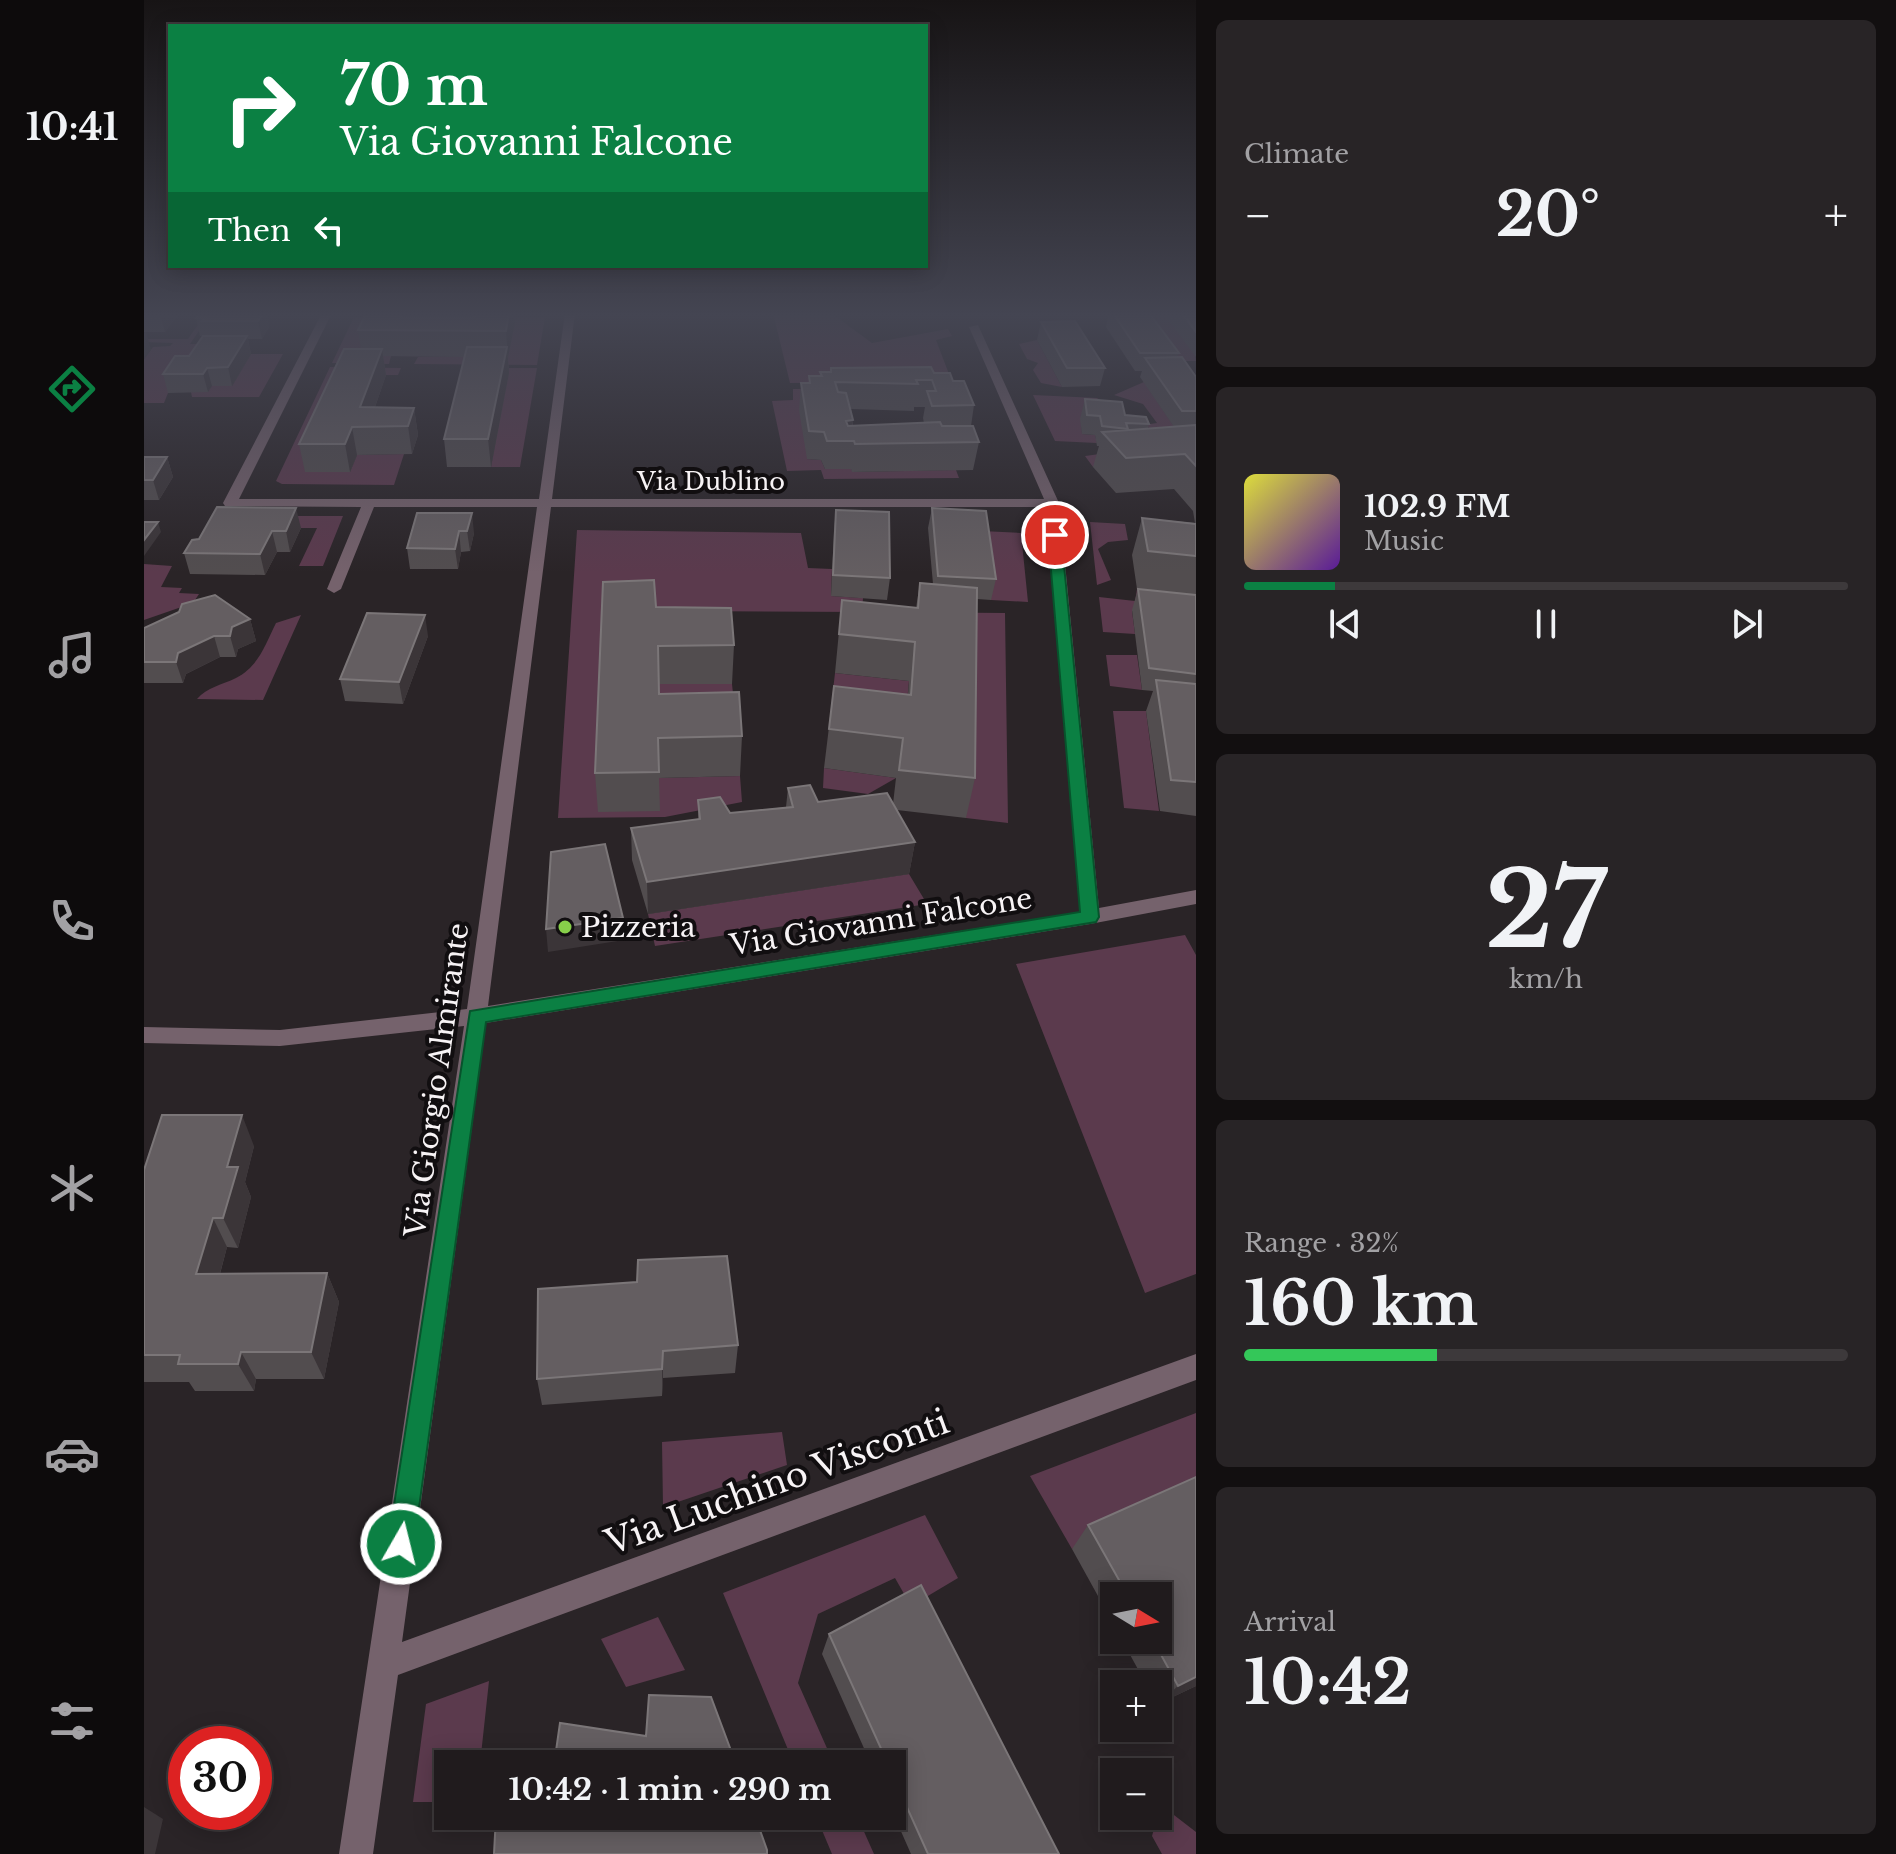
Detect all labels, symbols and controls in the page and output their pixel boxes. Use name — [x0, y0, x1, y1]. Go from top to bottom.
text: 70 m — [340, 51, 488, 120]
icon: right — [208, 56, 312, 160]
text: 10:41 — [26, 105, 118, 150]
text: Via Giovanni Falcone — [340, 120, 733, 165]
text: Climate — [1244, 138, 1349, 170]
text: 20° — [1496, 178, 1600, 252]
text: − — [1244, 188, 1272, 243]
text: + — [1824, 188, 1848, 243]
icon: left — [307, 208, 351, 252]
text: Then — [208, 212, 291, 249]
icon: directions — [44, 361, 100, 417]
street label: Via Dublino — [636, 467, 785, 496]
text: 102.9 FM — [1364, 488, 1510, 525]
pin — [1021, 501, 1089, 569]
icon: arrive — [1033, 513, 1077, 557]
text: Music — [1364, 525, 1444, 557]
icon: previous — [1323, 602, 1367, 646]
icon: pause — [1524, 602, 1568, 646]
icon: next — [1725, 602, 1769, 646]
icon: music — [44, 627, 100, 683]
text: 27 — [1485, 846, 1607, 975]
street label: Via Giovanni Falcone — [726, 881, 1035, 963]
icon: phone — [44, 893, 100, 949]
place label: Pizzeria — [581, 910, 696, 945]
marker: Pizzeria — [556, 918, 574, 936]
street label: Via Giorgio Almirante — [397, 921, 476, 1240]
text: km/h — [1509, 963, 1583, 995]
icon: climate — [44, 1160, 100, 1216]
text: Range · 32% — [1244, 1227, 1399, 1259]
text: 160 km — [1244, 1267, 1478, 1341]
street label: Via Luchino Visconti — [599, 1400, 955, 1564]
icon: car — [44, 1426, 100, 1482]
position arrow — [359, 1502, 443, 1586]
north arrow — [1100, 1582, 1172, 1654]
map controls — [1100, 1582, 1172, 1830]
text: Arrival — [1244, 1606, 1336, 1638]
text: 10:42 — [1244, 1646, 1411, 1720]
button: + — [1100, 1670, 1172, 1742]
icon: filters — [44, 1693, 100, 1749]
speed limit sign: 30 — [168, 1726, 272, 1830]
button: − — [1100, 1758, 1172, 1830]
text: 10:42 · 1 min · 290 m — [509, 1771, 831, 1808]

